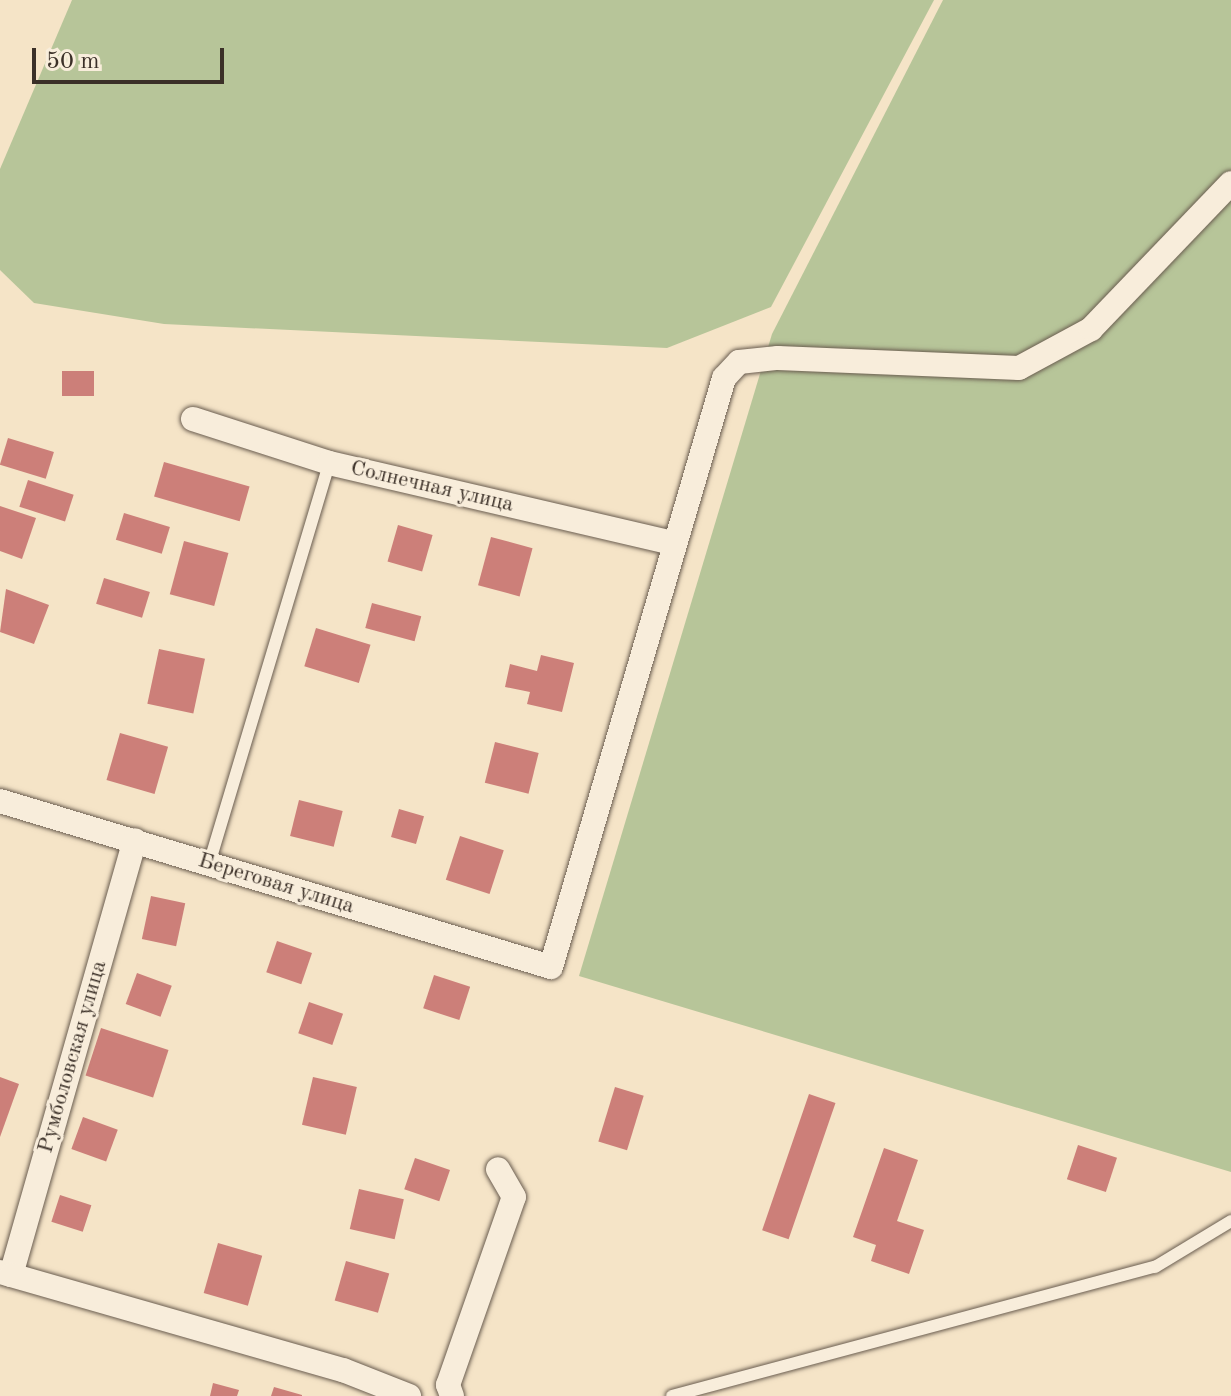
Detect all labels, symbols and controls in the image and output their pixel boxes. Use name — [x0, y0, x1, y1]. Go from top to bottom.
scale bar — [36, 32, 228, 82]
text: 50 m — [46, 50, 100, 74]
street label: Солнечная улица — [348, 455, 516, 519]
street label: Береговая улица — [195, 848, 357, 920]
street label: Румболовская улица — [33, 958, 113, 1156]

